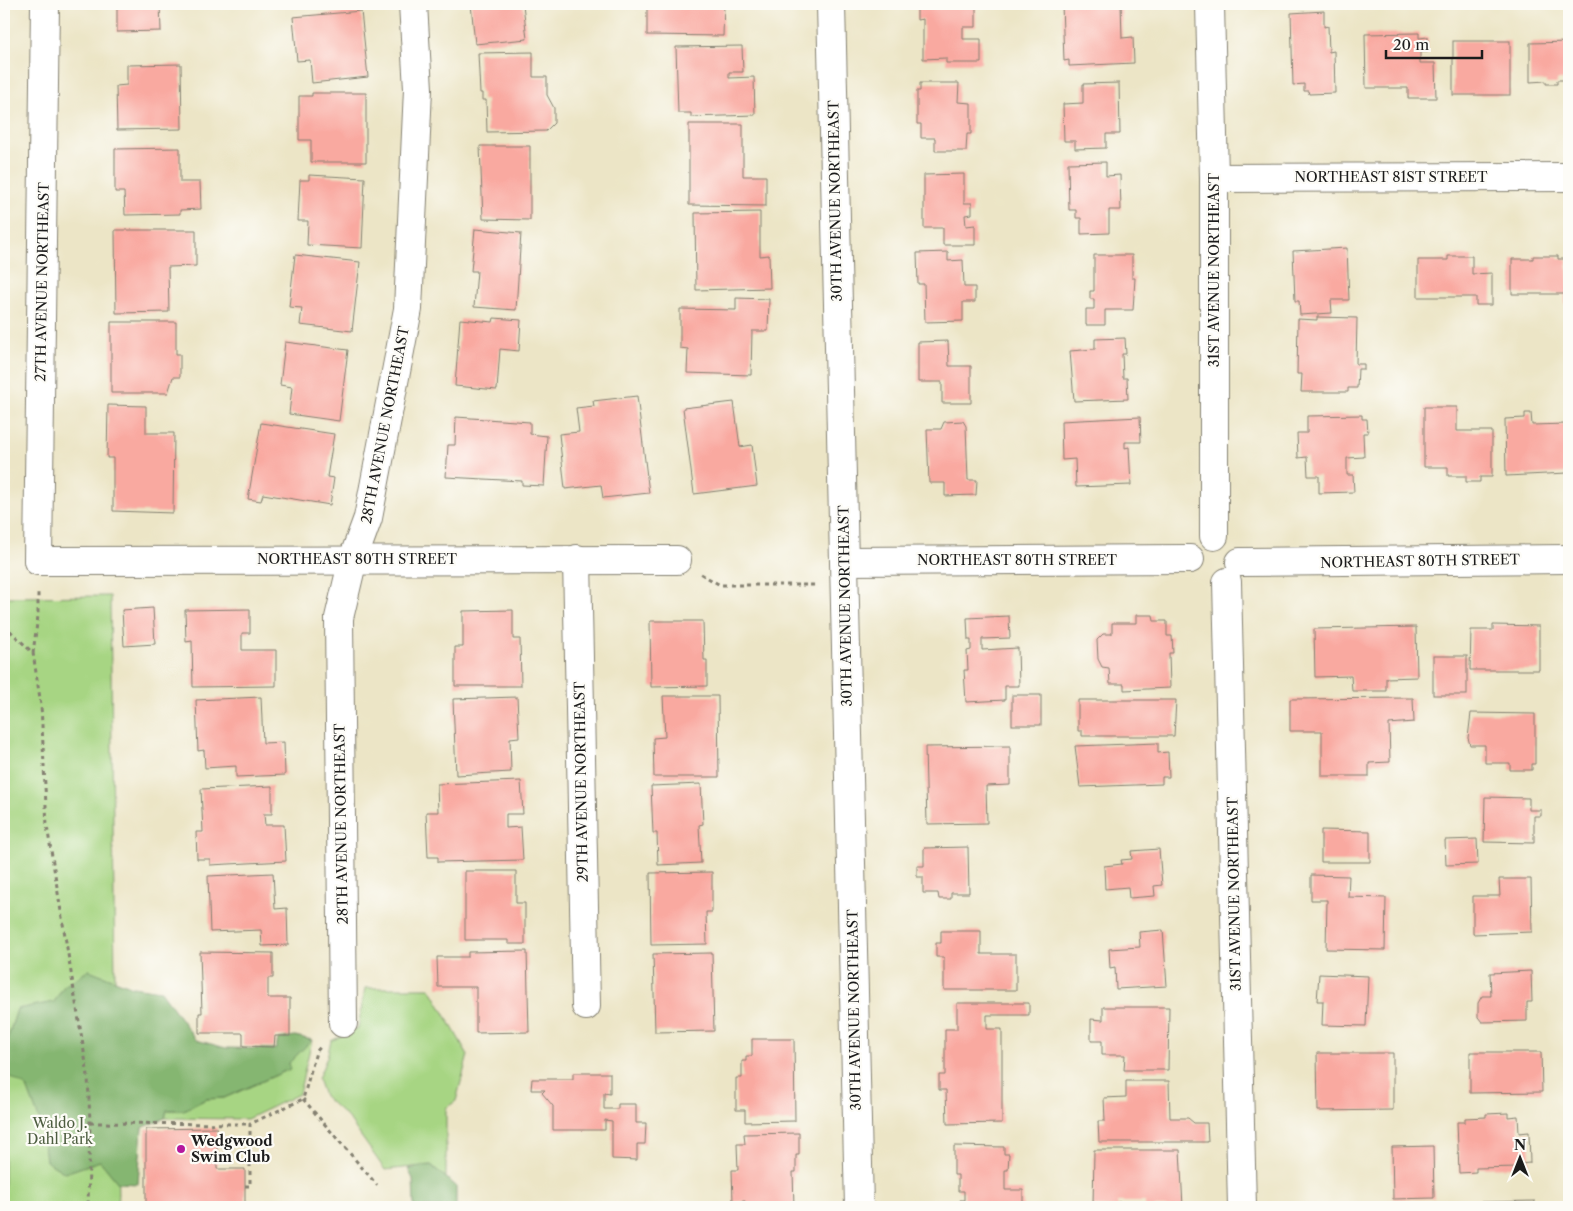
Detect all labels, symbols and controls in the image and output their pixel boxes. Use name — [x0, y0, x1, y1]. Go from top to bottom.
scale bar — [1386, 28, 1482, 60]
text: 20 m — [1393, 35, 1429, 54]
street label: 30TH AVENUE NORTHEAST — [824, 100, 846, 302]
street label: NORTHEAST 81ST STREET — [1295, 168, 1488, 186]
street label: 31ST AVENUE NORTHEAST — [1205, 172, 1223, 367]
street label: 27TH AVENUE NORTHEAST — [31, 182, 53, 382]
street label: 28TH AVENUE NORTHEAST — [357, 324, 413, 525]
street label: 30TH AVENUE NORTHEAST — [834, 505, 856, 707]
street label: NORTHEAST 80TH STREET — [257, 550, 457, 568]
street label: NORTHEAST 80TH STREET — [1320, 550, 1521, 572]
street label: NORTHEAST 80TH STREET — [917, 551, 1117, 569]
street label: 29TH AVENUE NORTHEAST — [570, 681, 592, 883]
street label: 28TH AVENUE NORTHEAST — [330, 723, 352, 925]
street label: 31ST AVENUE NORTHEAST — [1223, 796, 1245, 991]
street label: 30TH AVENUE NORTHEAST — [843, 909, 865, 1111]
park label: Waldo J. Dahl Park — [27, 1114, 94, 1148]
place label: Wedgwood Swim Club — [190, 1132, 273, 1166]
north arrow — [1496, 1134, 1546, 1184]
text: N — [1514, 1136, 1526, 1154]
marker: Wedgwood Swim Club — [175, 1143, 187, 1155]

